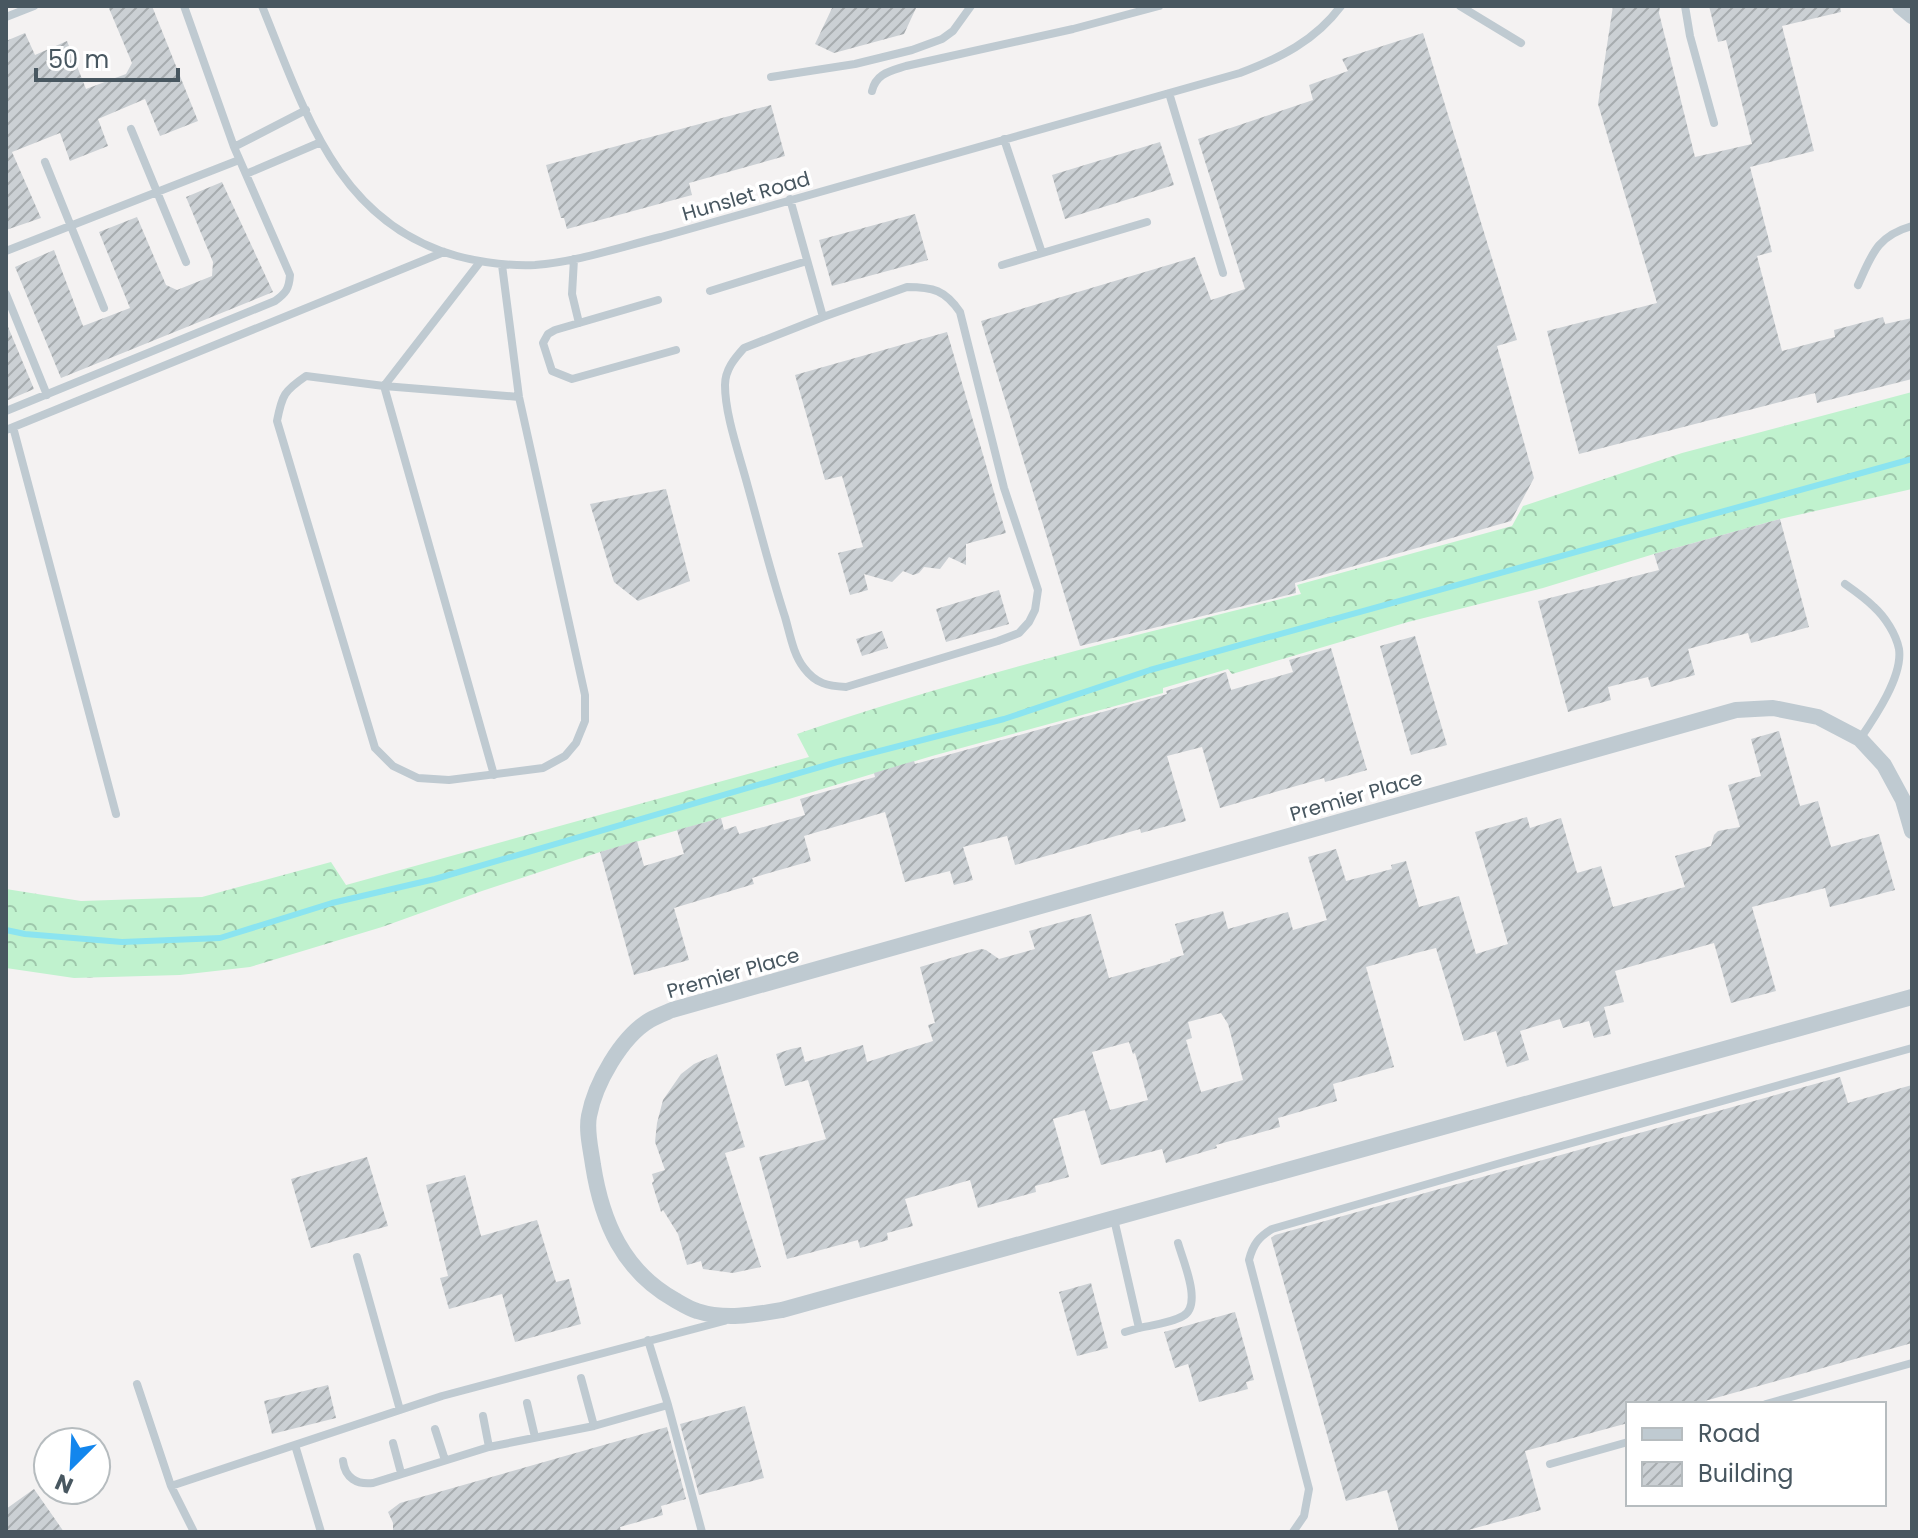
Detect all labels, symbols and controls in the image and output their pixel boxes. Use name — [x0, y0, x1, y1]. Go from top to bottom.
scale bar — [36, 32, 178, 82]
text: 50 m — [48, 43, 109, 76]
street label: Hunslet Road — [679, 164, 813, 228]
street label: Premier Place — [1286, 764, 1426, 828]
street label: Premier Place — [663, 941, 803, 1005]
legend — [1626, 1402, 1886, 1506]
text: Road — [1698, 1417, 1760, 1450]
north arrow — [32, 1426, 112, 1506]
text: Building — [1698, 1457, 1794, 1490]
text: N — [50, 1466, 78, 1501]

